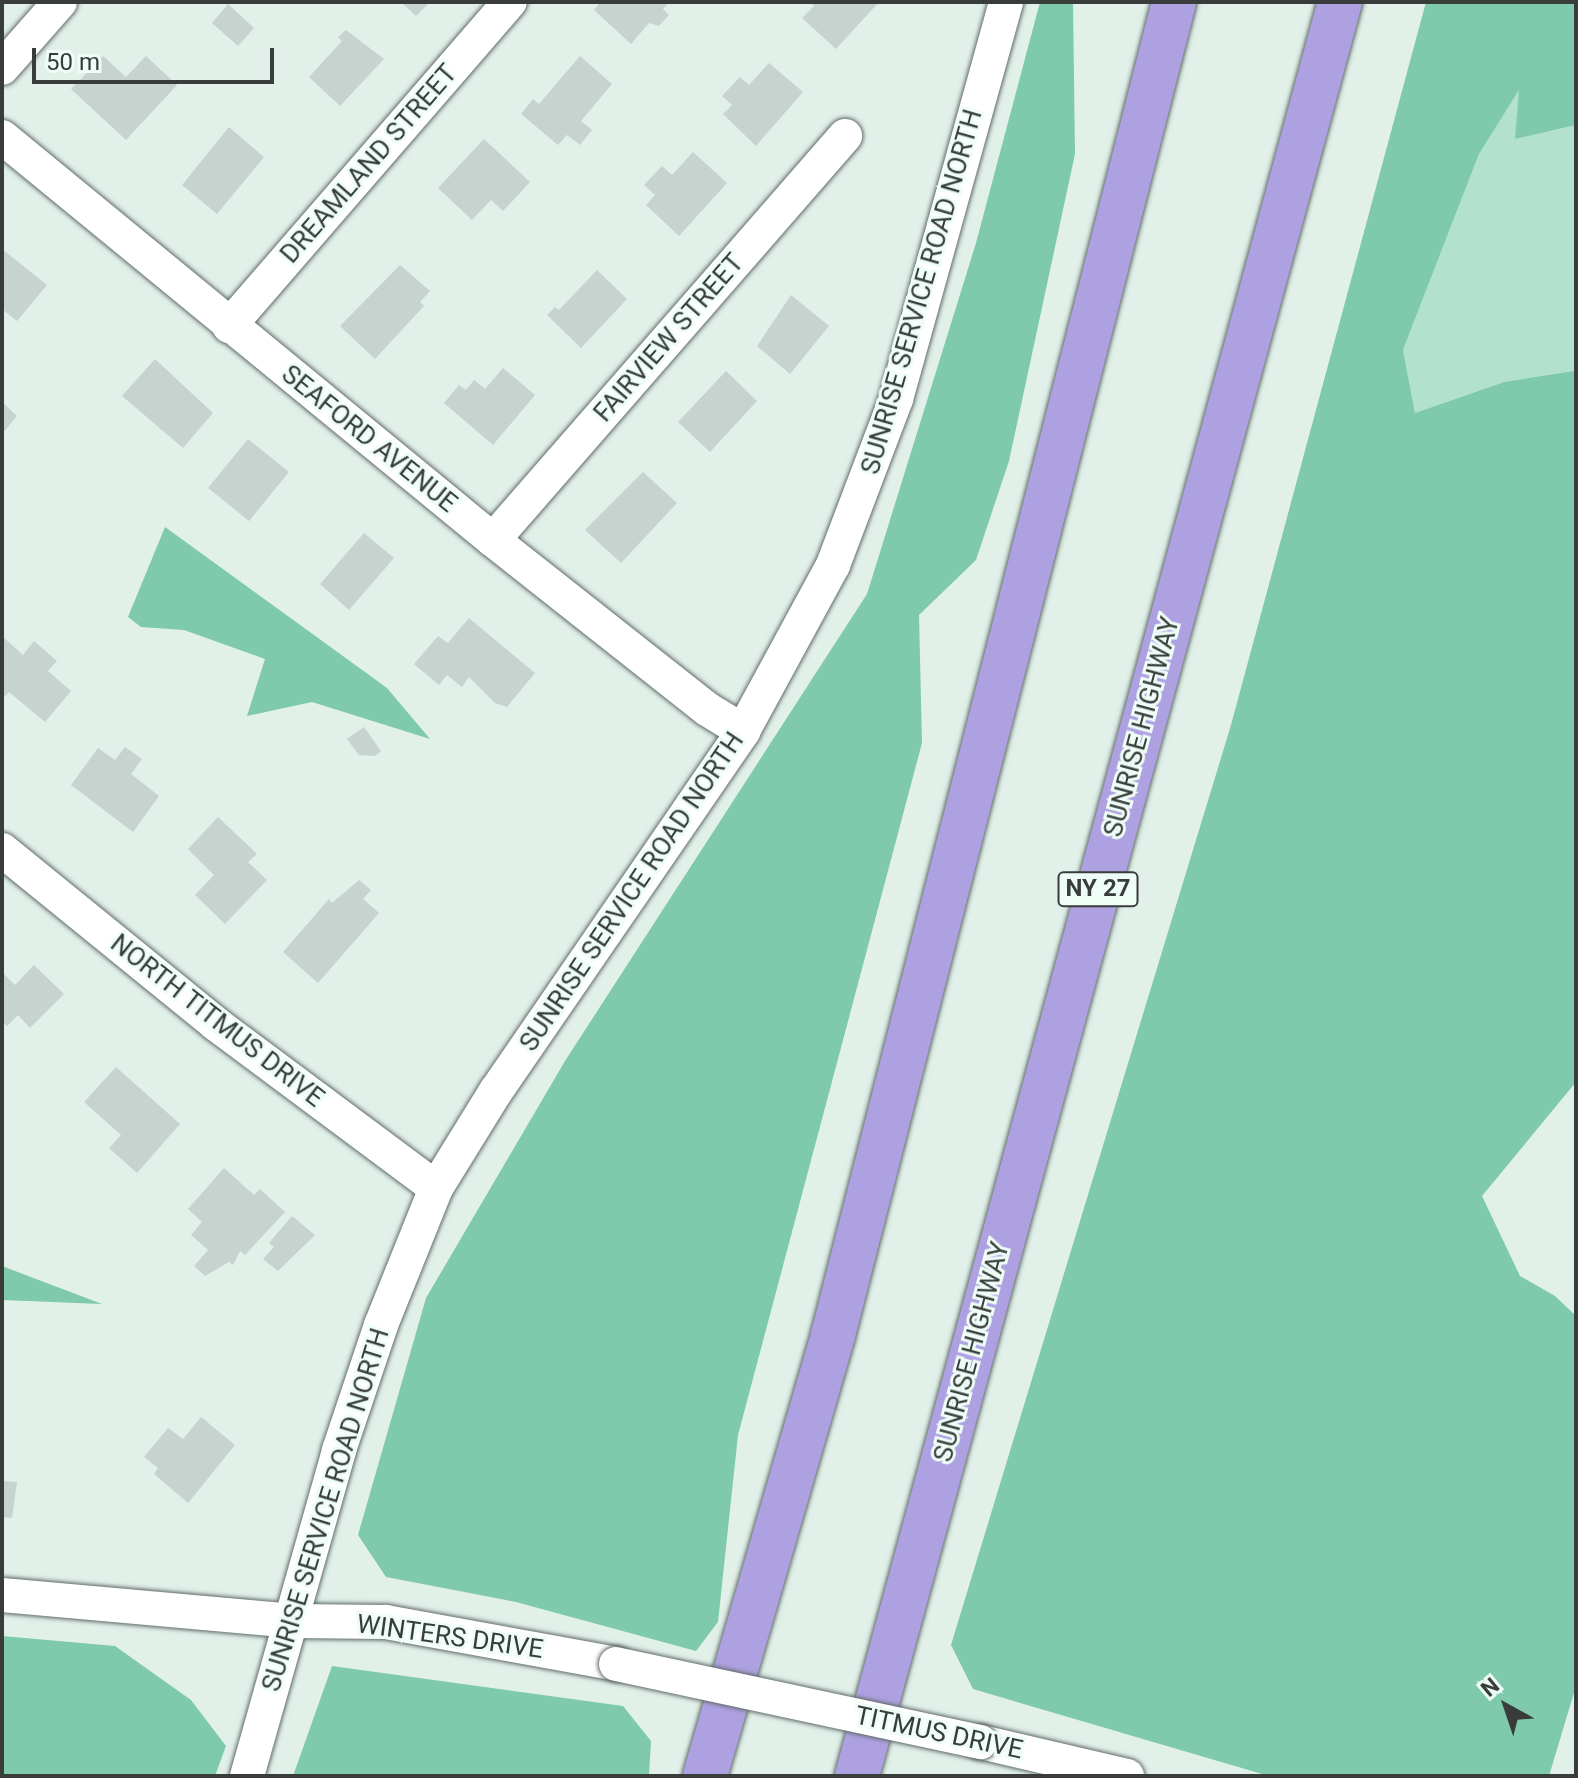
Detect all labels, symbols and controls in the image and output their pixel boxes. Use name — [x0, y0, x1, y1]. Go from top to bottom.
scale bar — [36, 32, 278, 82]
text: 50 m — [46, 48, 100, 76]
street label: DREAMLAND STREET — [274, 58, 464, 270]
street label: SUNRISE SERVICE ROAD NORTH — [855, 106, 989, 478]
street label: FAIRVIEW STREET — [588, 248, 750, 428]
street label: SEAFORD AVENUE — [275, 359, 463, 519]
street label: SUNRISE HIGHWAY — [1098, 614, 1186, 840]
street label: SUNRISE SERVICE ROAD NORTH — [513, 727, 751, 1057]
road number: NY 27 — [1056, 869, 1140, 909]
street label: NORTH TITMUS DRIVE — [104, 928, 330, 1114]
street label: SUNRISE HIGHWAY — [928, 1239, 1016, 1465]
street label: SUNRISE SERVICE ROAD NORTH — [256, 1325, 396, 1695]
street label: WINTERS DRIVE — [355, 1608, 545, 1666]
north arrow — [1466, 1666, 1546, 1746]
text: N — [1476, 1673, 1504, 1702]
street label: TITMUS DRIVE — [852, 1700, 1026, 1766]

